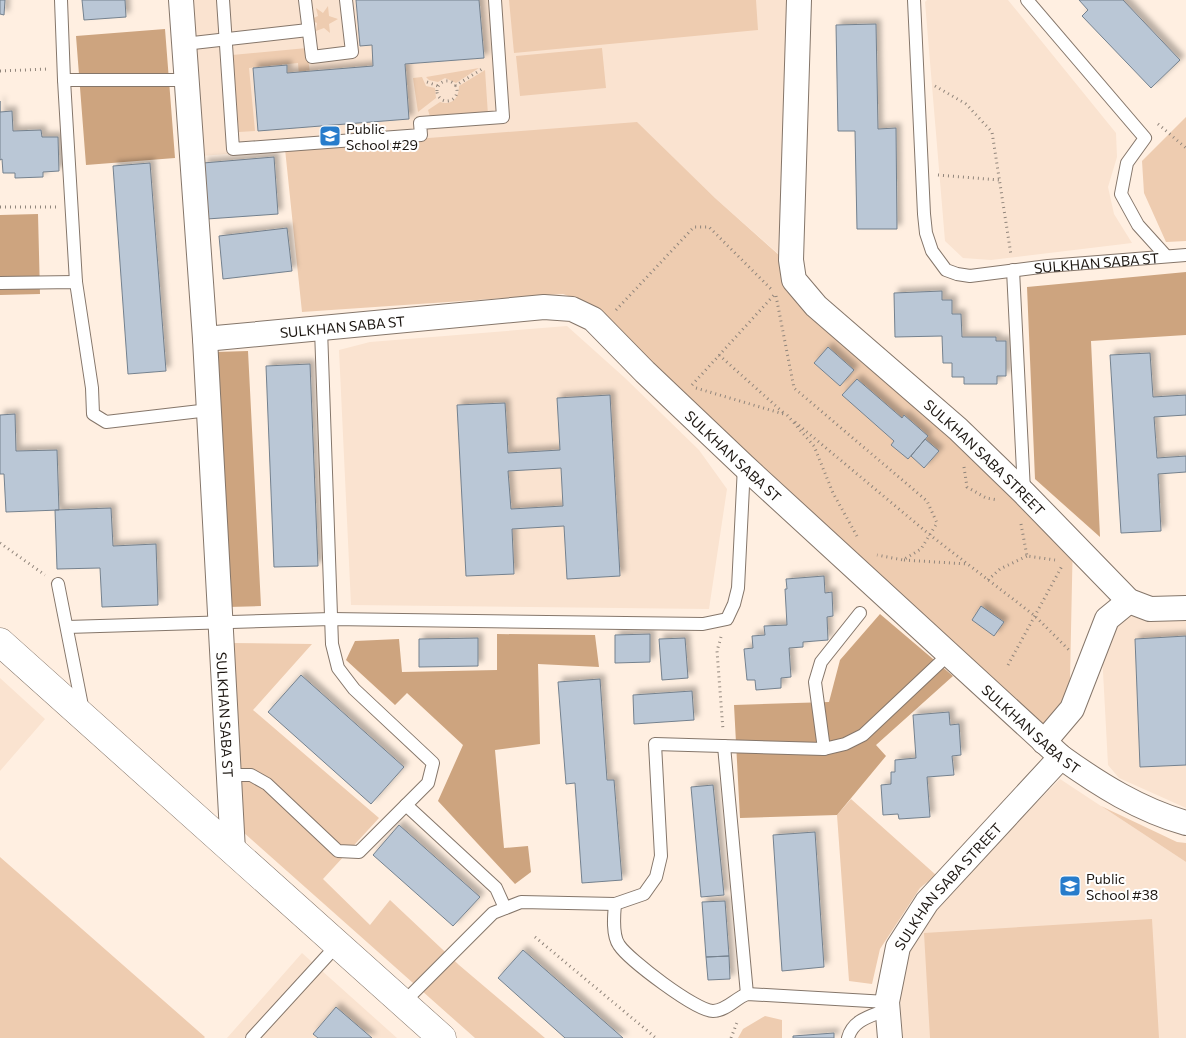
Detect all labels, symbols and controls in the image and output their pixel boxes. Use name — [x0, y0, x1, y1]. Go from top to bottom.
place label: Public School #29 — [346, 120, 418, 153]
school or university icon: Public School #29 — [318, 124, 342, 148]
street label: SULKHAN SABA ST — [1033, 249, 1160, 276]
street label: SULKHAN SABA ST — [279, 312, 406, 340]
street label: SULKHAN SABA STREET — [921, 395, 1049, 518]
street label: SULKHAN SABA ST — [682, 407, 785, 505]
street label: SULKHAN SABA ST — [214, 651, 237, 778]
street label: SULKHAN SABA ST — [979, 681, 1084, 777]
street label: SULKHAN SABA STREET — [890, 819, 1005, 953]
place label: Public School #38 — [1086, 870, 1158, 903]
school or university icon: Public School #38 — [1058, 874, 1082, 898]

